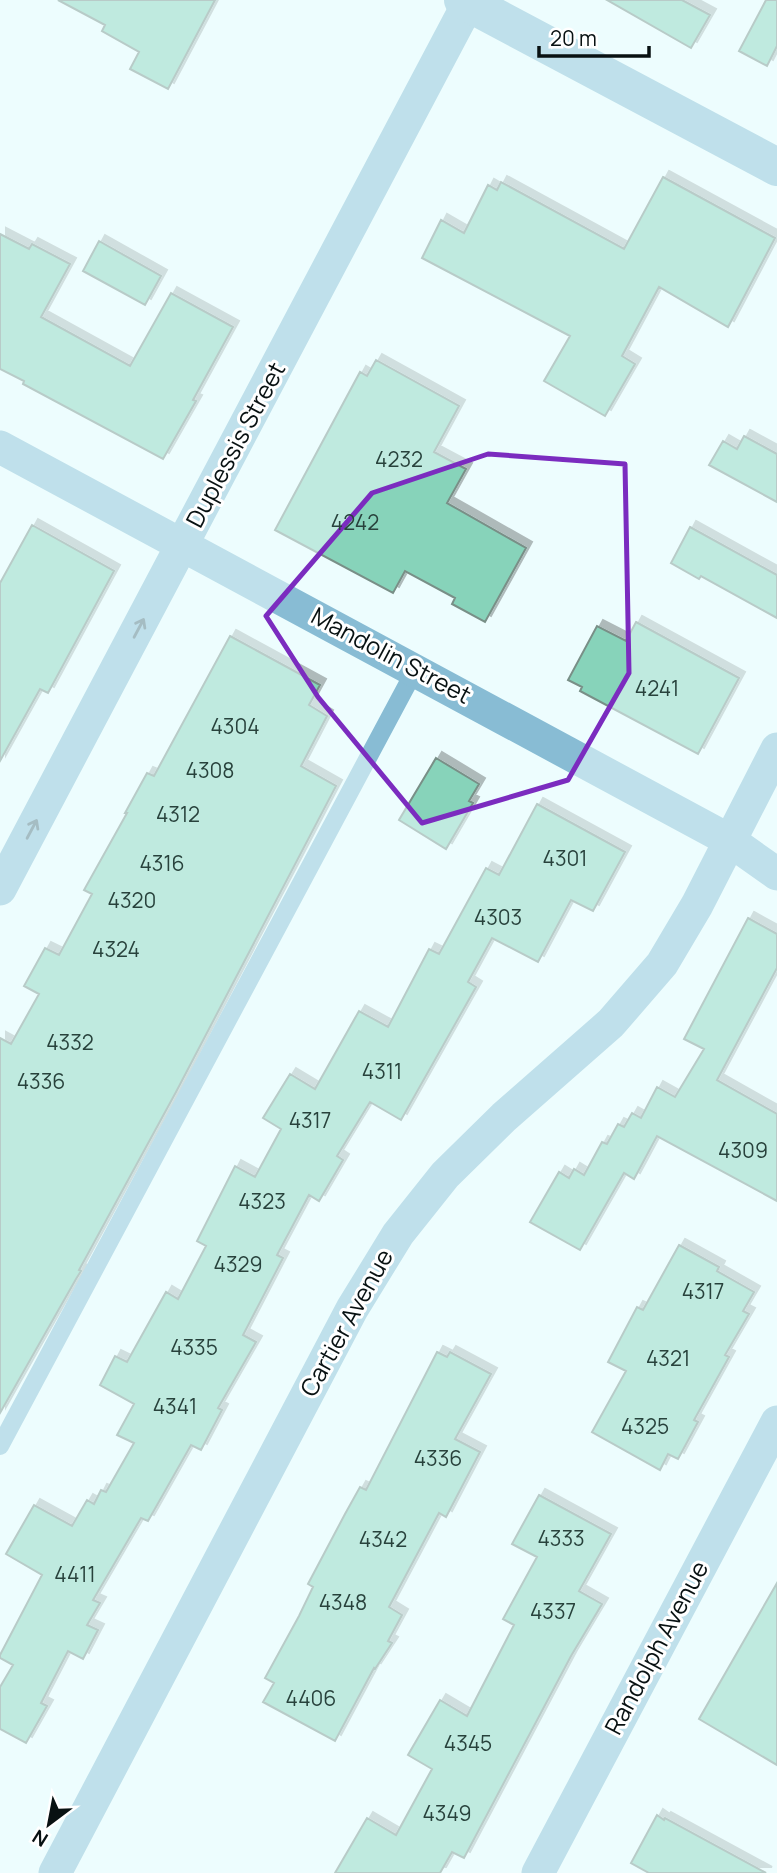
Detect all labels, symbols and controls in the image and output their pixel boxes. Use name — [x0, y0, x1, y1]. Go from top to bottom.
scale bar — [539, 14, 649, 58]
text: 20 m — [550, 24, 597, 52]
street label: Duplessis Street — [177, 356, 292, 533]
house number: 4232 — [375, 445, 423, 473]
house number: 4242 — [331, 508, 379, 536]
street label: Mandolin Street — [306, 599, 478, 711]
one-way arrow — [133, 618, 146, 639]
house number: 4241 — [635, 674, 679, 702]
house number: 4304 — [210, 712, 260, 740]
house number: 4308 — [186, 756, 235, 784]
house number: 4312 — [156, 800, 200, 828]
one-way arrow — [25, 819, 39, 839]
house number: 4301 — [543, 844, 588, 872]
house number: 4316 — [139, 849, 185, 877]
house number: 4320 — [108, 886, 156, 914]
house number: 4303 — [474, 903, 522, 931]
house number: 4324 — [92, 935, 140, 963]
house number: 4332 — [46, 1028, 94, 1056]
house number: 4311 — [362, 1057, 402, 1085]
house number: 4336 — [17, 1067, 65, 1095]
house number: 4317 — [289, 1106, 331, 1134]
house number: 4309 — [718, 1136, 768, 1164]
house number: 4323 — [238, 1187, 286, 1215]
street label: Cartier Avenue — [291, 1243, 400, 1402]
house number: 4329 — [214, 1250, 263, 1278]
house number: 4317 — [682, 1277, 724, 1305]
house number: 4335 — [170, 1333, 218, 1361]
house number: 4321 — [646, 1344, 690, 1372]
house number: 4341 — [153, 1392, 197, 1420]
house number: 4325 — [621, 1412, 669, 1440]
house number: 4336 — [414, 1444, 462, 1472]
house number: 4333 — [537, 1524, 585, 1552]
house number: 4342 — [359, 1525, 407, 1553]
street label: Randolph Avenue — [596, 1555, 715, 1740]
house number: 4411 — [54, 1560, 96, 1588]
house number: 4348 — [319, 1588, 367, 1616]
house number: 4337 — [530, 1597, 576, 1625]
house number: 4406 — [286, 1684, 336, 1712]
house number: 4345 — [444, 1729, 492, 1757]
north arrow — [14, 1789, 84, 1859]
house number: 4349 — [422, 1799, 472, 1827]
text: N — [27, 1824, 53, 1853]

